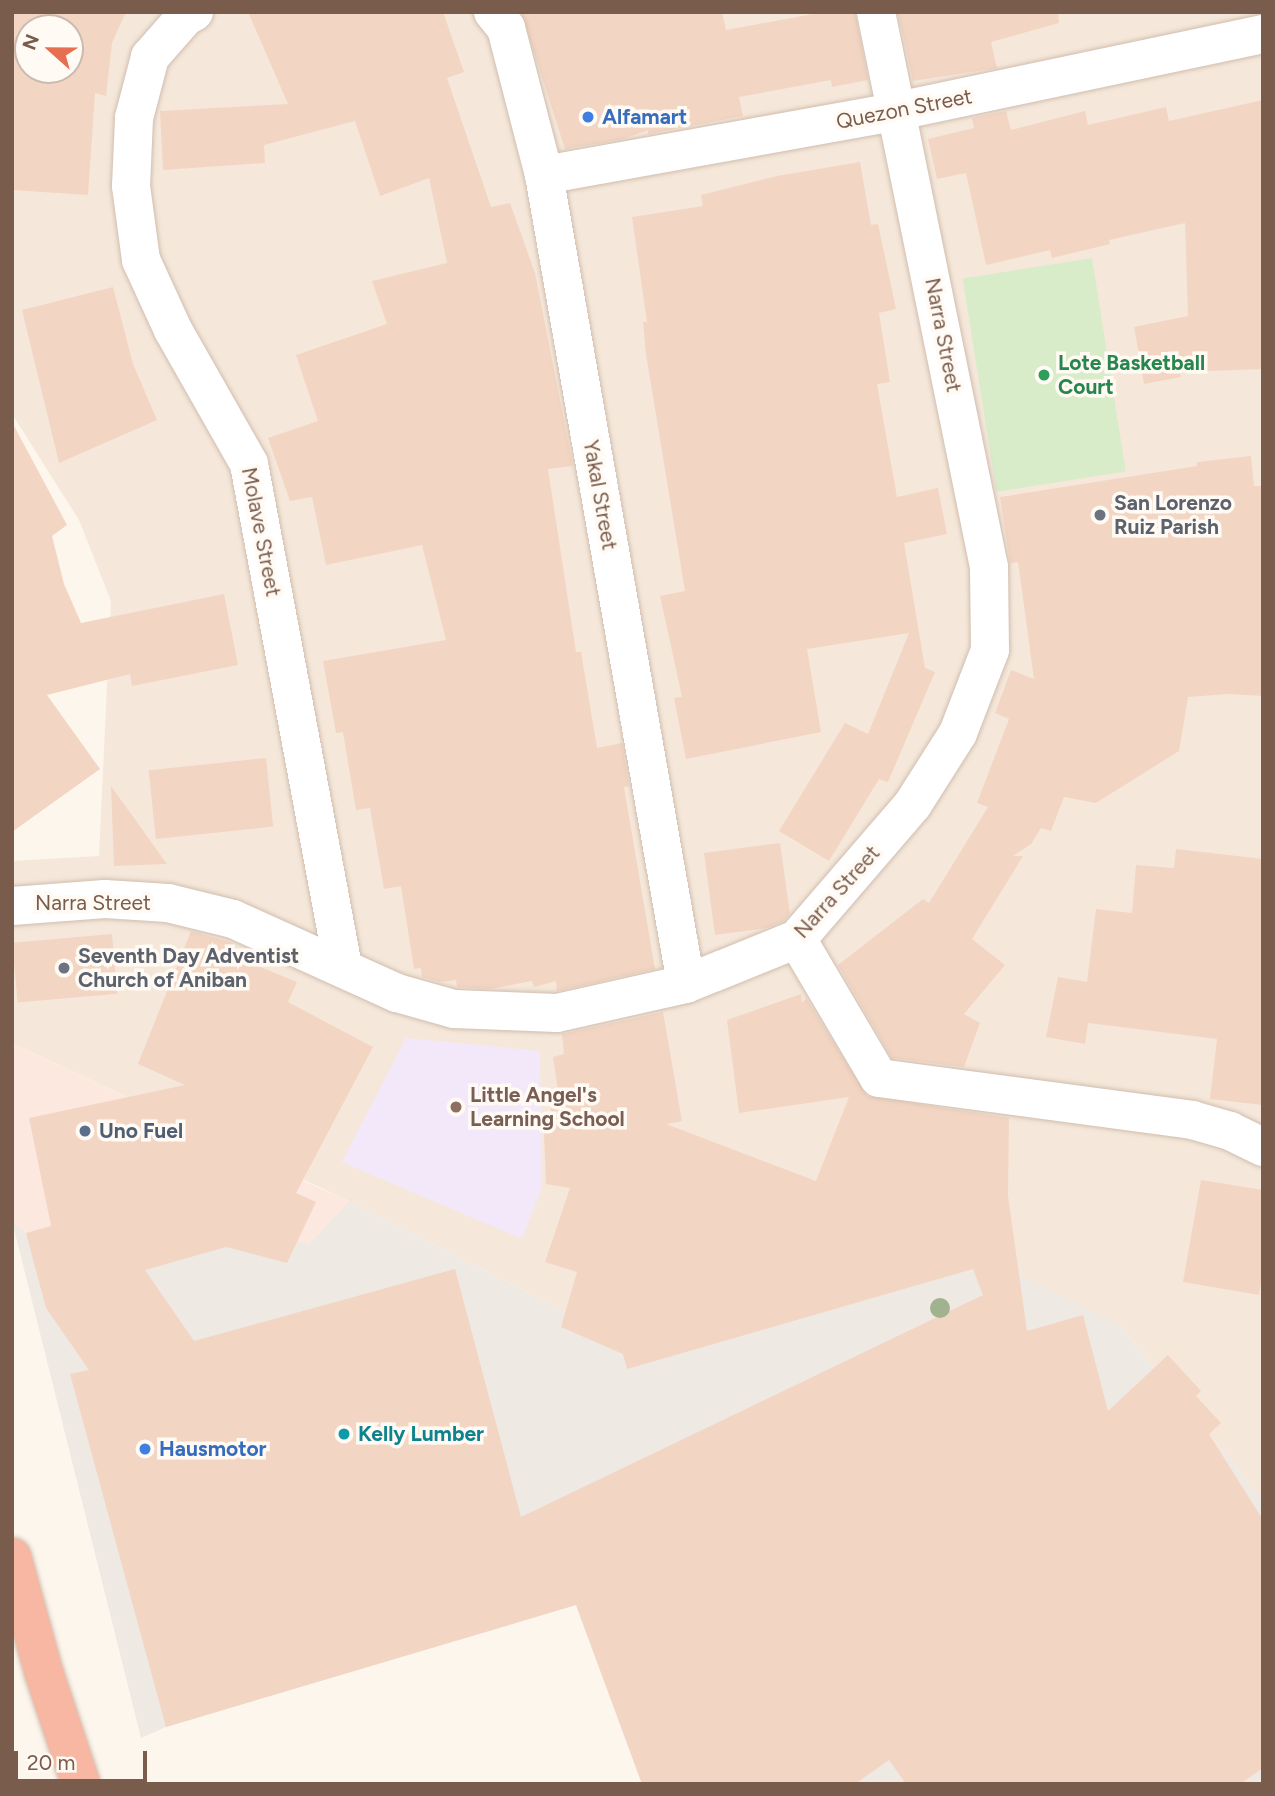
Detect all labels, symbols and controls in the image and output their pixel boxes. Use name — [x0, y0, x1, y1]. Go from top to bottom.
north arrow — [14, 14, 84, 84]
text: N — [17, 31, 44, 53]
street label: Quezon Street — [834, 83, 974, 135]
place label: Alfamart — [602, 104, 687, 130]
marker: Alfamart — [580, 109, 596, 125]
street label: Narra Street — [920, 276, 966, 394]
place label: Lote Basketball Court — [1058, 350, 1205, 400]
marker: Lote Basketball Court — [1036, 367, 1052, 383]
street label: Yakal Street — [578, 438, 622, 552]
street label: Molave Street — [236, 465, 286, 599]
place label: San Lorenzo Ruiz Parish — [1114, 490, 1232, 540]
marker: San Lorenzo Ruiz Parish — [1092, 507, 1108, 523]
street label: Narra Street — [789, 841, 885, 943]
street label: Narra Street — [35, 890, 151, 916]
place label: Seventh Day Adventist Church of Aniban — [78, 943, 299, 993]
marker: Seventh Day Adventist Church of Aniban — [56, 960, 72, 976]
place label: Little Angel's Learning School — [470, 1082, 625, 1132]
marker: Little Angel's Learning School — [448, 1099, 464, 1115]
place label: Uno Fuel — [99, 1118, 183, 1144]
marker: Uno Fuel — [77, 1123, 93, 1139]
place label: Kelly Lumber — [358, 1421, 484, 1447]
marker: Kelly Lumber — [336, 1426, 352, 1442]
place label: Hausmotor — [159, 1436, 267, 1462]
marker: Hausmotor — [137, 1441, 153, 1457]
scale bar — [18, 1736, 150, 1780]
text: 20 m — [27, 1750, 75, 1775]

